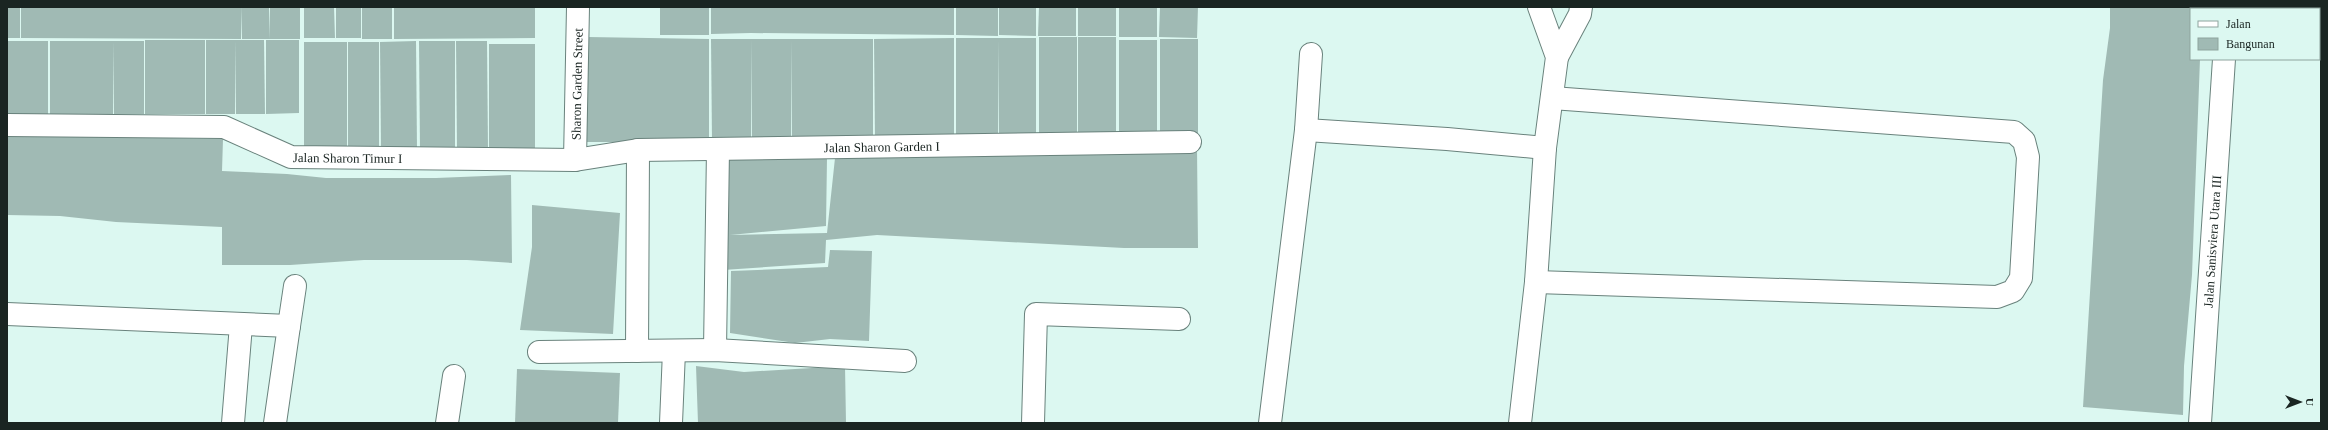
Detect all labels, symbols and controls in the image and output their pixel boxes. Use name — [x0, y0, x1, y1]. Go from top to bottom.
legend — [2190, 8, 2320, 60]
text: Jalan — [2226, 17, 2251, 31]
street label: Sharon Garden Street — [568, 27, 585, 140]
text: Bangunan — [2226, 37, 2275, 51]
street label: Jalan Sharon Garden I — [824, 138, 940, 155]
street label: Jalan Sharon Timur I — [293, 150, 402, 166]
street label: Jalan Sanisviera Utara III — [2200, 175, 2224, 308]
north arrow — [2280, 382, 2320, 422]
text: U — [2304, 398, 2316, 406]

